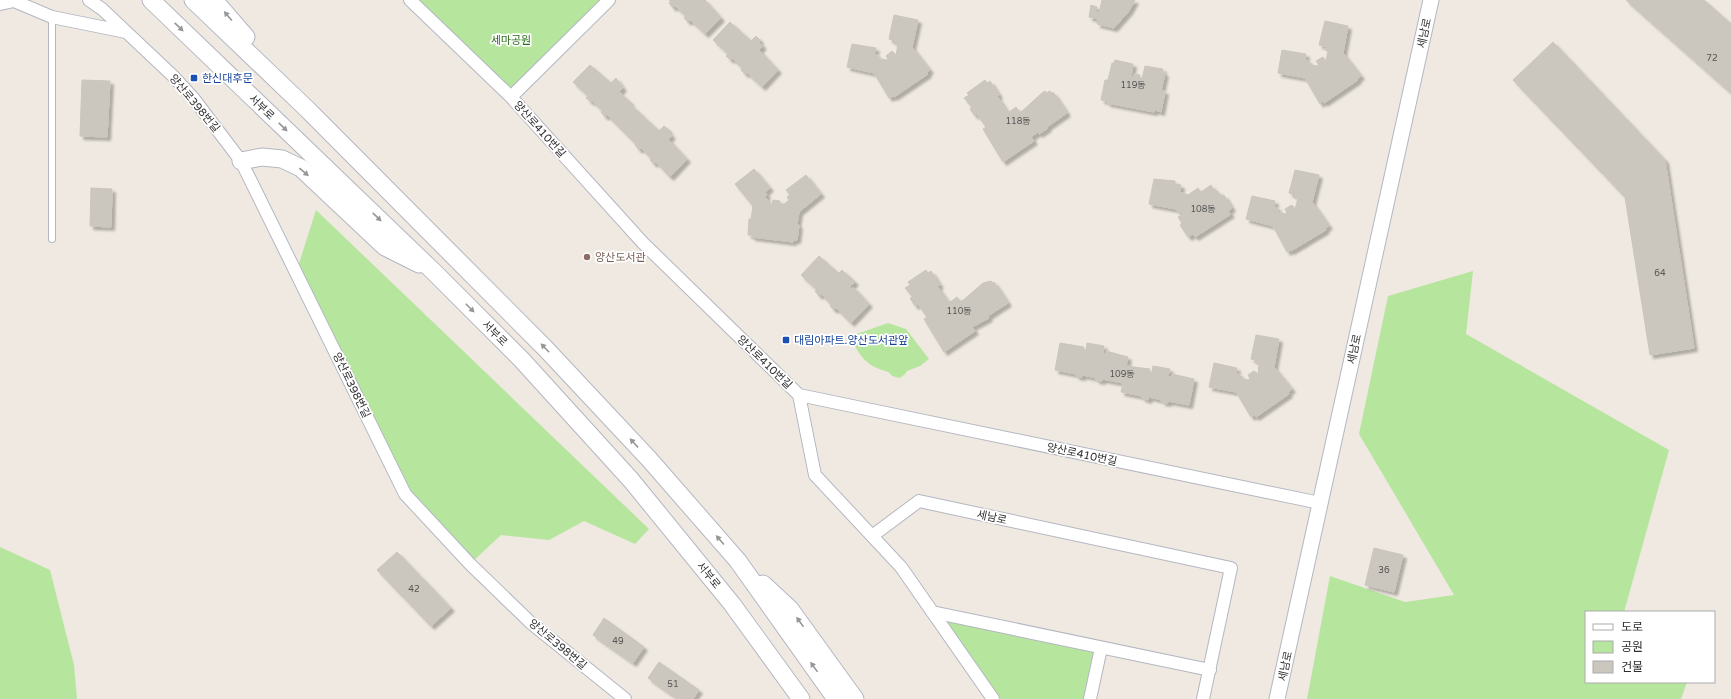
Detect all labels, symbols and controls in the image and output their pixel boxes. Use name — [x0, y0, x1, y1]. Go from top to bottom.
one-way arrow — [224, 11, 233, 22]
street label: 세남로 — [1415, 17, 1434, 49]
one-way arrow — [174, 22, 184, 32]
park label: 세마공원 — [491, 34, 531, 47]
house number: 72 — [1706, 53, 1718, 64]
street label: 양산로398번길 — [167, 72, 223, 135]
place label: 한신대후문 — [202, 72, 253, 85]
marker: 한신대후문 — [189, 73, 199, 83]
house number: 119동 — [1120, 80, 1146, 91]
street label: 서부로 — [246, 92, 277, 123]
street label: 양산로410번길 — [511, 98, 568, 160]
house number: 118동 — [1005, 116, 1031, 127]
one-way arrow — [278, 122, 288, 132]
one-way arrow — [299, 167, 309, 176]
house number: 108동 — [1190, 204, 1216, 215]
one-way arrow — [372, 212, 382, 222]
place label: 양산도서관 — [595, 251, 646, 264]
marker: 양산도서관 — [582, 252, 592, 262]
house number: 64 — [1654, 268, 1666, 279]
one-way arrow — [465, 303, 475, 312]
house number: 110동 — [946, 306, 972, 317]
street label: 서부로 — [479, 318, 510, 349]
street label: 양산로410번길 — [734, 333, 795, 392]
street label: 세남로 — [1345, 333, 1364, 365]
place label: 대림아파트.양산도서관앞 — [794, 334, 908, 347]
marker: 대림아파트.양산도서관앞 — [781, 335, 791, 345]
one-way arrow — [540, 343, 550, 353]
street label: 양산로398번길 — [330, 350, 373, 420]
house number: 109동 — [1109, 369, 1135, 380]
one-way arrow — [629, 438, 639, 448]
street label: 양산로410번길 — [1046, 441, 1118, 468]
street label: 세남로 — [976, 508, 1008, 527]
one-way arrow — [715, 535, 724, 546]
street label: 서부로 — [694, 559, 723, 591]
house number: 36 — [1378, 565, 1390, 576]
house number: 42 — [408, 584, 420, 595]
legend — [1585, 611, 1715, 683]
street label: 양산로398번길 — [526, 616, 589, 672]
one-way arrow — [796, 617, 804, 627]
text: 도로 — [1621, 620, 1643, 634]
house number: 49 — [612, 636, 624, 647]
text: 공원 — [1621, 640, 1643, 654]
street label: 세남로 — [1276, 650, 1295, 682]
text: 건물 — [1621, 660, 1643, 674]
one-way arrow — [810, 662, 818, 672]
house number: 51 — [667, 679, 679, 690]

